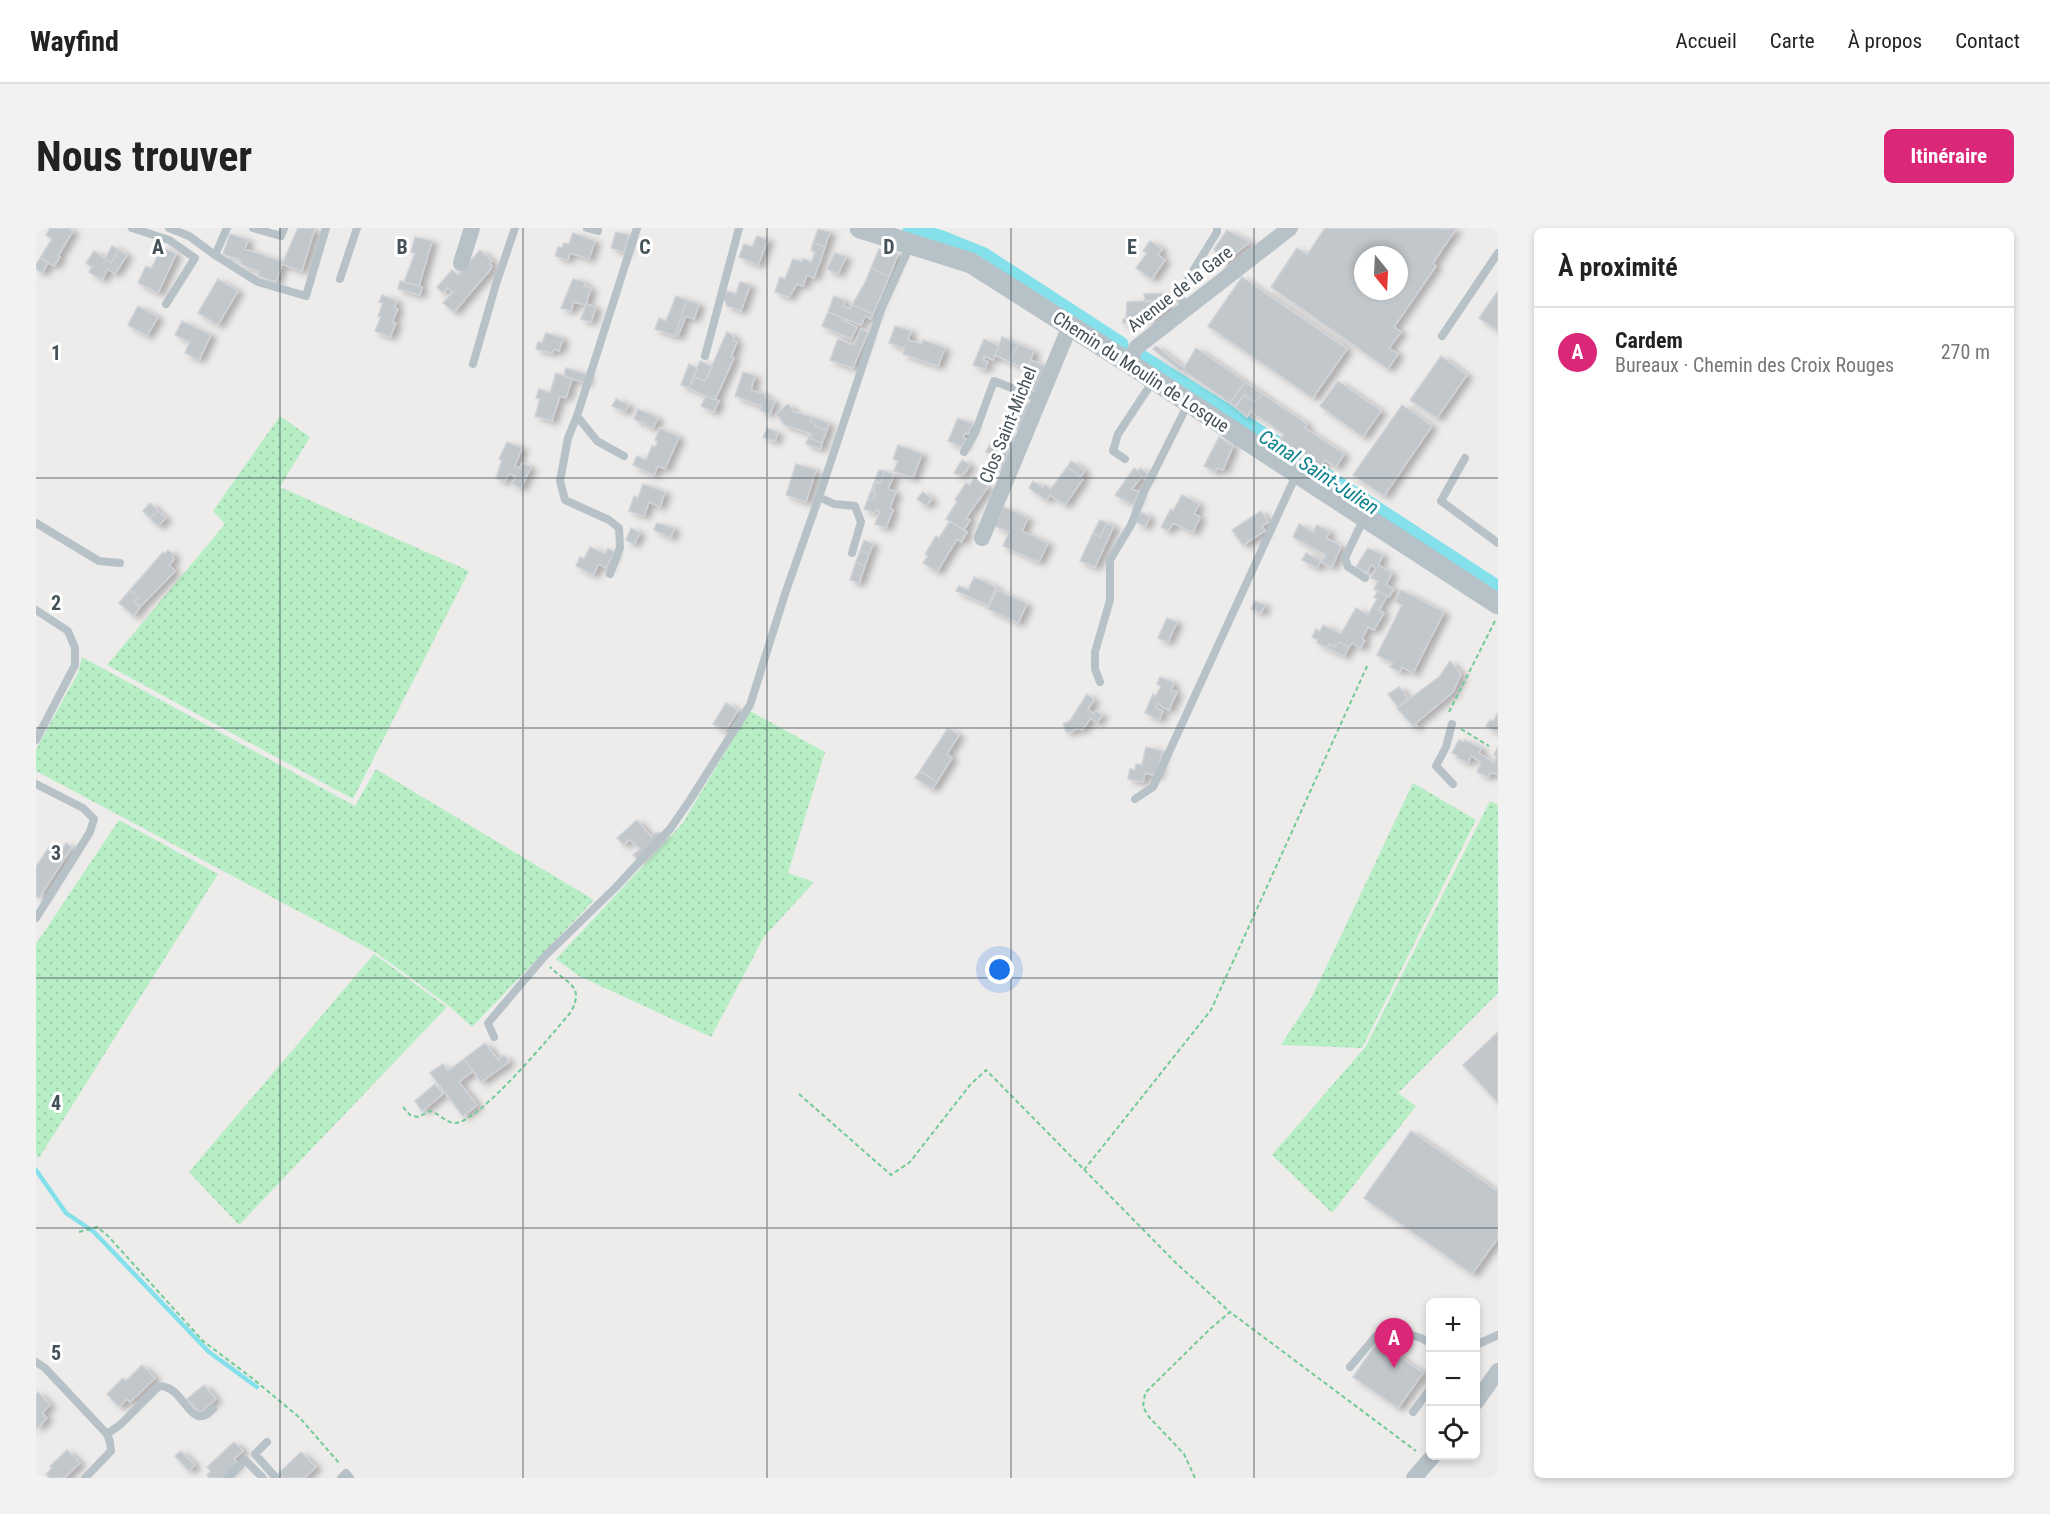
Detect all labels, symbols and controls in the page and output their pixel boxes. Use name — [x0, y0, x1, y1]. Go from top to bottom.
text: Wayfind — [30, 25, 119, 58]
text: Accueil — [1676, 29, 1737, 53]
text: Carte — [1770, 29, 1815, 53]
text: À propos — [1848, 29, 1922, 53]
text: Contact — [1955, 29, 2020, 53]
button: Itinéraire — [1884, 129, 2014, 183]
text: Nous trouver — [36, 132, 252, 181]
text: A — [152, 235, 164, 259]
text: B — [396, 235, 408, 259]
text: C — [639, 235, 651, 259]
text: D — [883, 235, 895, 259]
text: E — [1127, 235, 1137, 259]
street label: Avenue de la Gare — [1123, 241, 1236, 336]
north arrow — [1354, 246, 1408, 300]
text: À proximité — [1558, 252, 1678, 282]
street label: Chemin du Moulin de Losque — [1049, 307, 1233, 436]
text: Cardem — [1615, 328, 1683, 353]
text: A — [1572, 340, 1583, 364]
text: 270 m — [1941, 340, 1990, 364]
text: 1 — [51, 341, 61, 365]
text: Bureaux · Chemin des Croix Rouges — [1615, 353, 1894, 377]
street label: Clos Saint-Michel — [975, 364, 1040, 486]
water label: Canal Saint-Julien — [1255, 424, 1383, 520]
text: 2 — [51, 591, 61, 615]
text: 3 — [51, 841, 61, 865]
your location — [985, 955, 1014, 984]
text: 4 — [51, 1091, 61, 1115]
map controls — [1426, 1298, 1480, 1460]
button: + — [1426, 1298, 1480, 1352]
pin: A — [1374, 1318, 1414, 1368]
text: 5 — [51, 1341, 61, 1365]
button: − — [1426, 1352, 1480, 1406]
button: locate — [1426, 1406, 1480, 1460]

